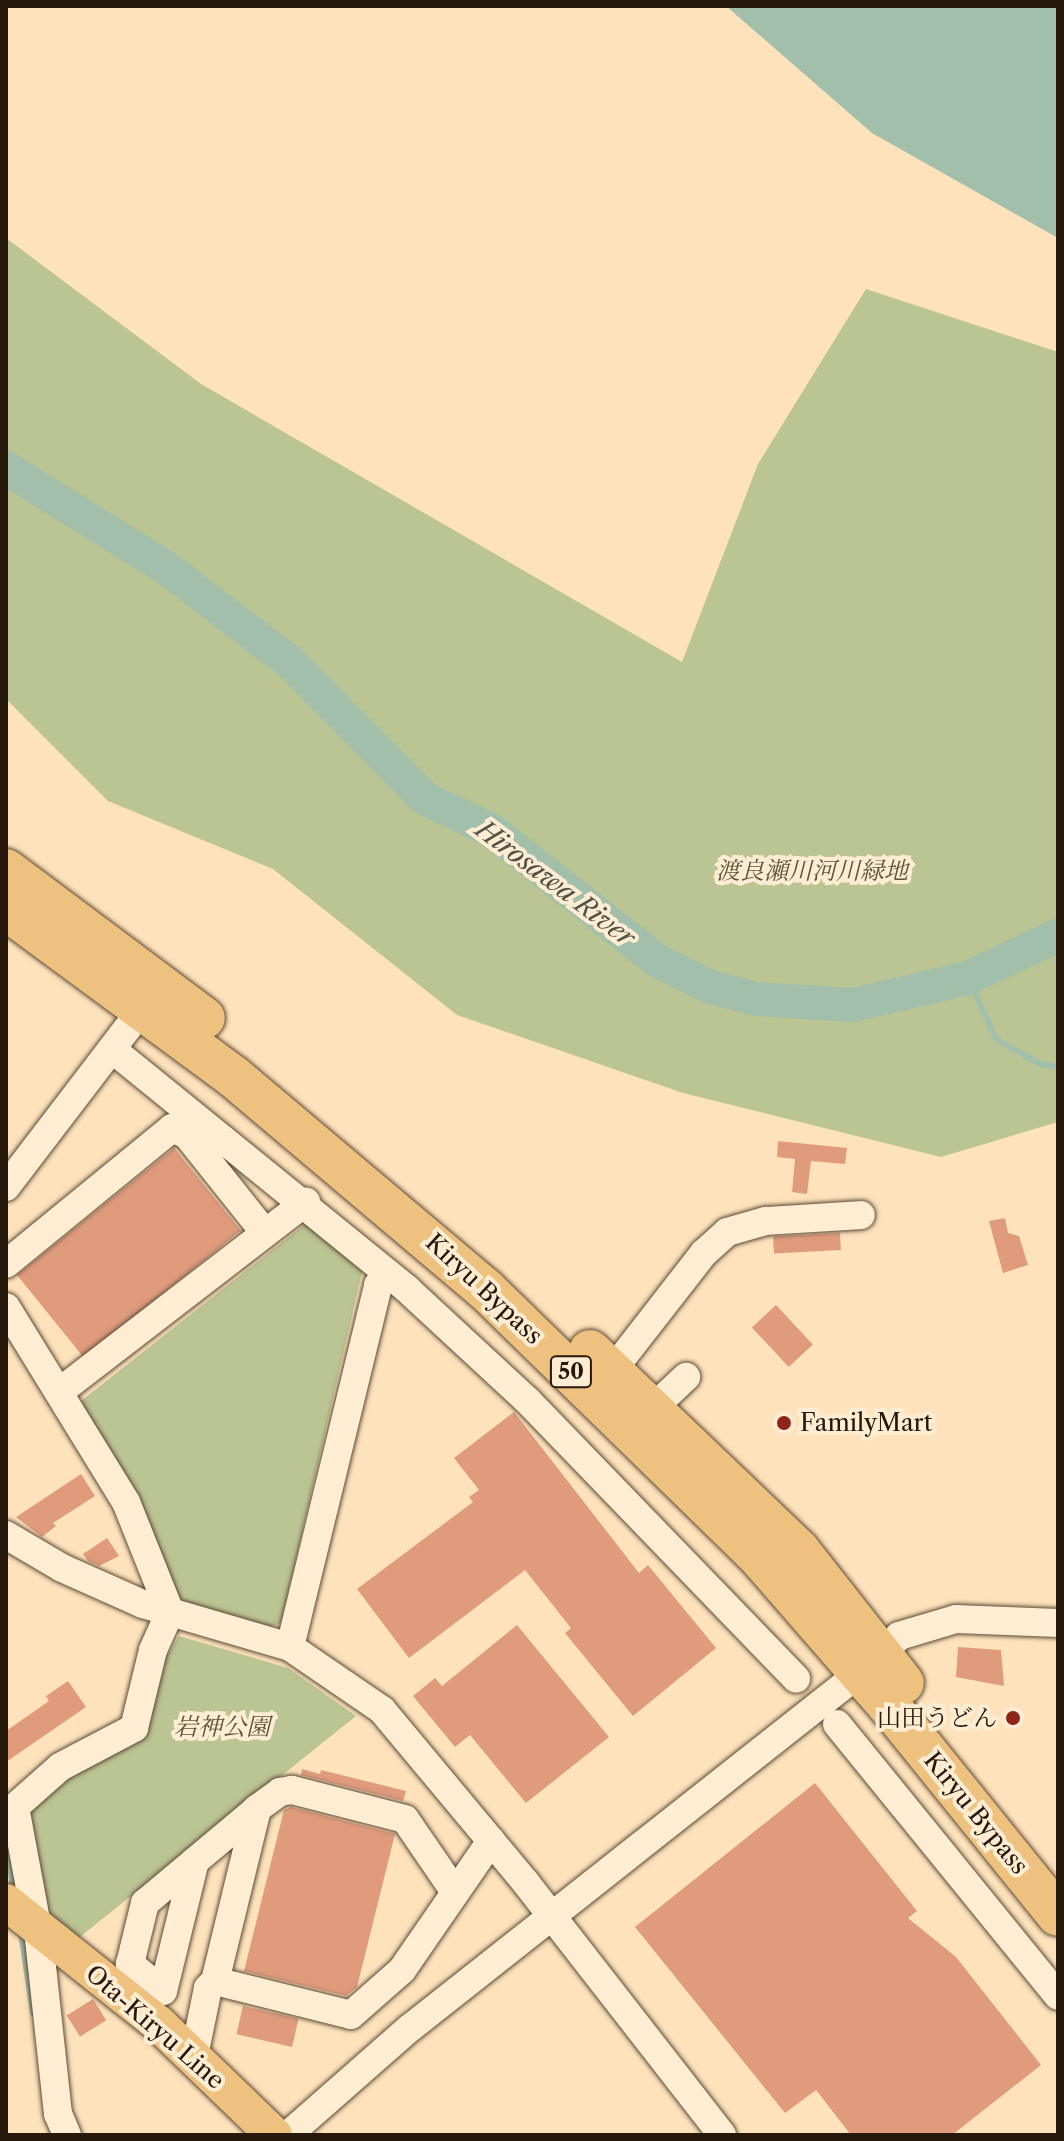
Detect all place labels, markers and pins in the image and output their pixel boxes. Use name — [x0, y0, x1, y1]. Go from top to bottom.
place label: FamilyMart — [800, 1409, 932, 1437]
marker: FamilyMart — [775, 1414, 793, 1432]
place label: 山田うどん — [877, 1704, 997, 1732]
marker: 山田うどん — [1004, 1709, 1022, 1727]

